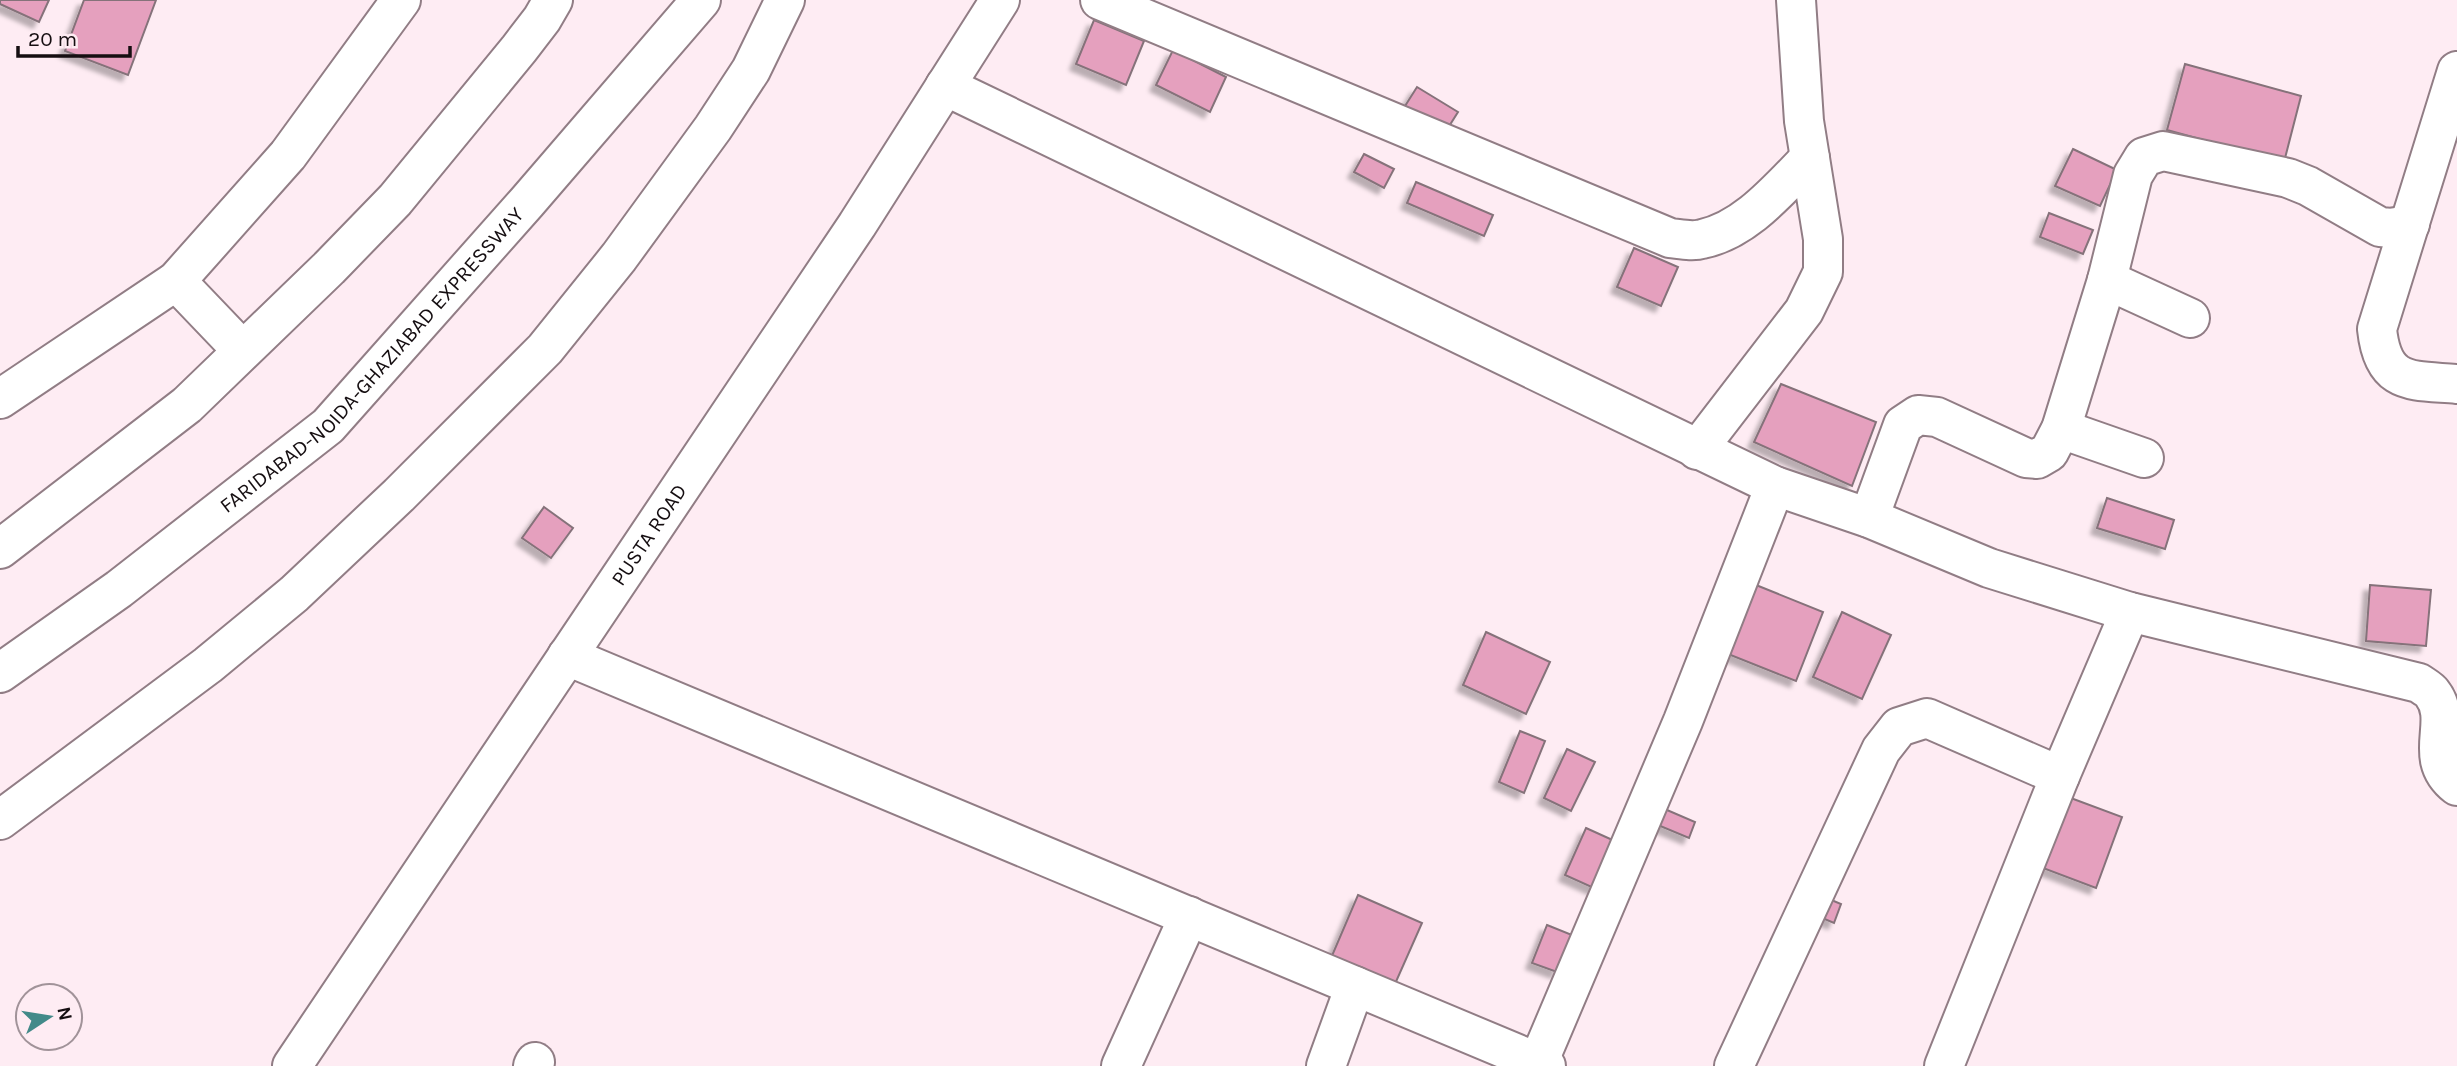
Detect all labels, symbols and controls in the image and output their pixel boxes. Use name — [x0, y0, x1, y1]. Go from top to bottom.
scale bar — [18, 14, 130, 58]
text: 20 m — [28, 27, 77, 51]
street label: FARIDABAD-NOIDA-GHAZIABAD EXPRESSWAY — [215, 202, 529, 518]
street label: PUSTA ROAD — [606, 479, 692, 590]
north arrow — [14, 982, 84, 1052]
text: N — [52, 1005, 77, 1023]

